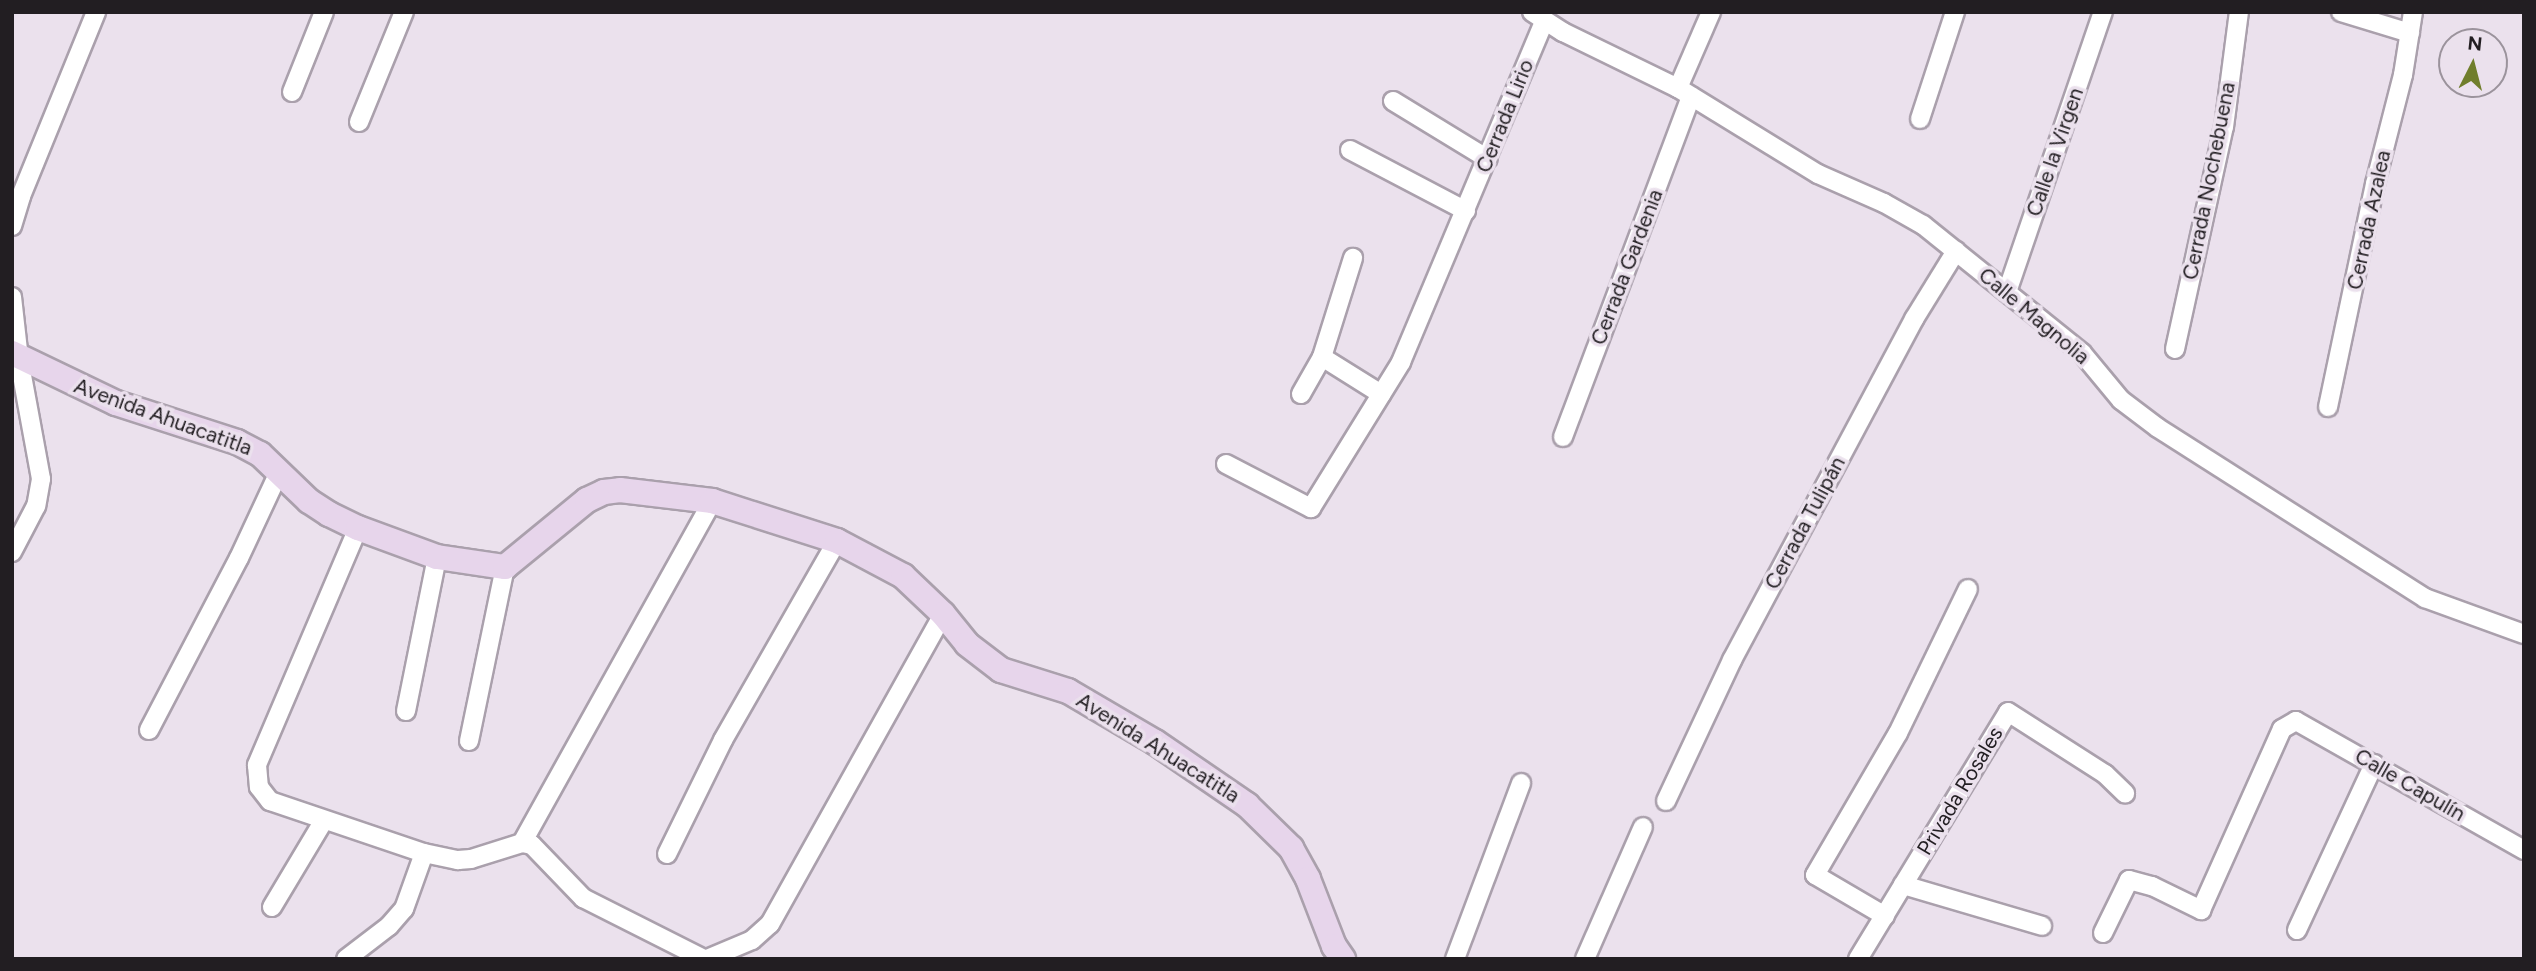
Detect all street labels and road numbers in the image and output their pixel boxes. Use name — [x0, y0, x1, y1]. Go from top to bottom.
street label: Cerrada Lirio — [1471, 56, 1539, 176]
street label: Cerrada Nochebuena — [2177, 80, 2241, 282]
street label: Calle la Virgen — [2021, 84, 2089, 220]
street label: Cerrada Azalea — [2342, 148, 2396, 292]
street label: Cerrada Gardenia — [1586, 186, 1668, 348]
street label: Calle Magnolia — [1974, 262, 2094, 370]
street label: Avenida Ahuacatitla — [71, 373, 255, 461]
street label: Cerrada Tulipán — [1760, 452, 1850, 594]
street label: Avenida Ahuacatitla — [1072, 688, 1244, 808]
street label: Privada Rosales — [1912, 722, 2008, 860]
street label: Calle Capulín — [2350, 743, 2470, 827]

